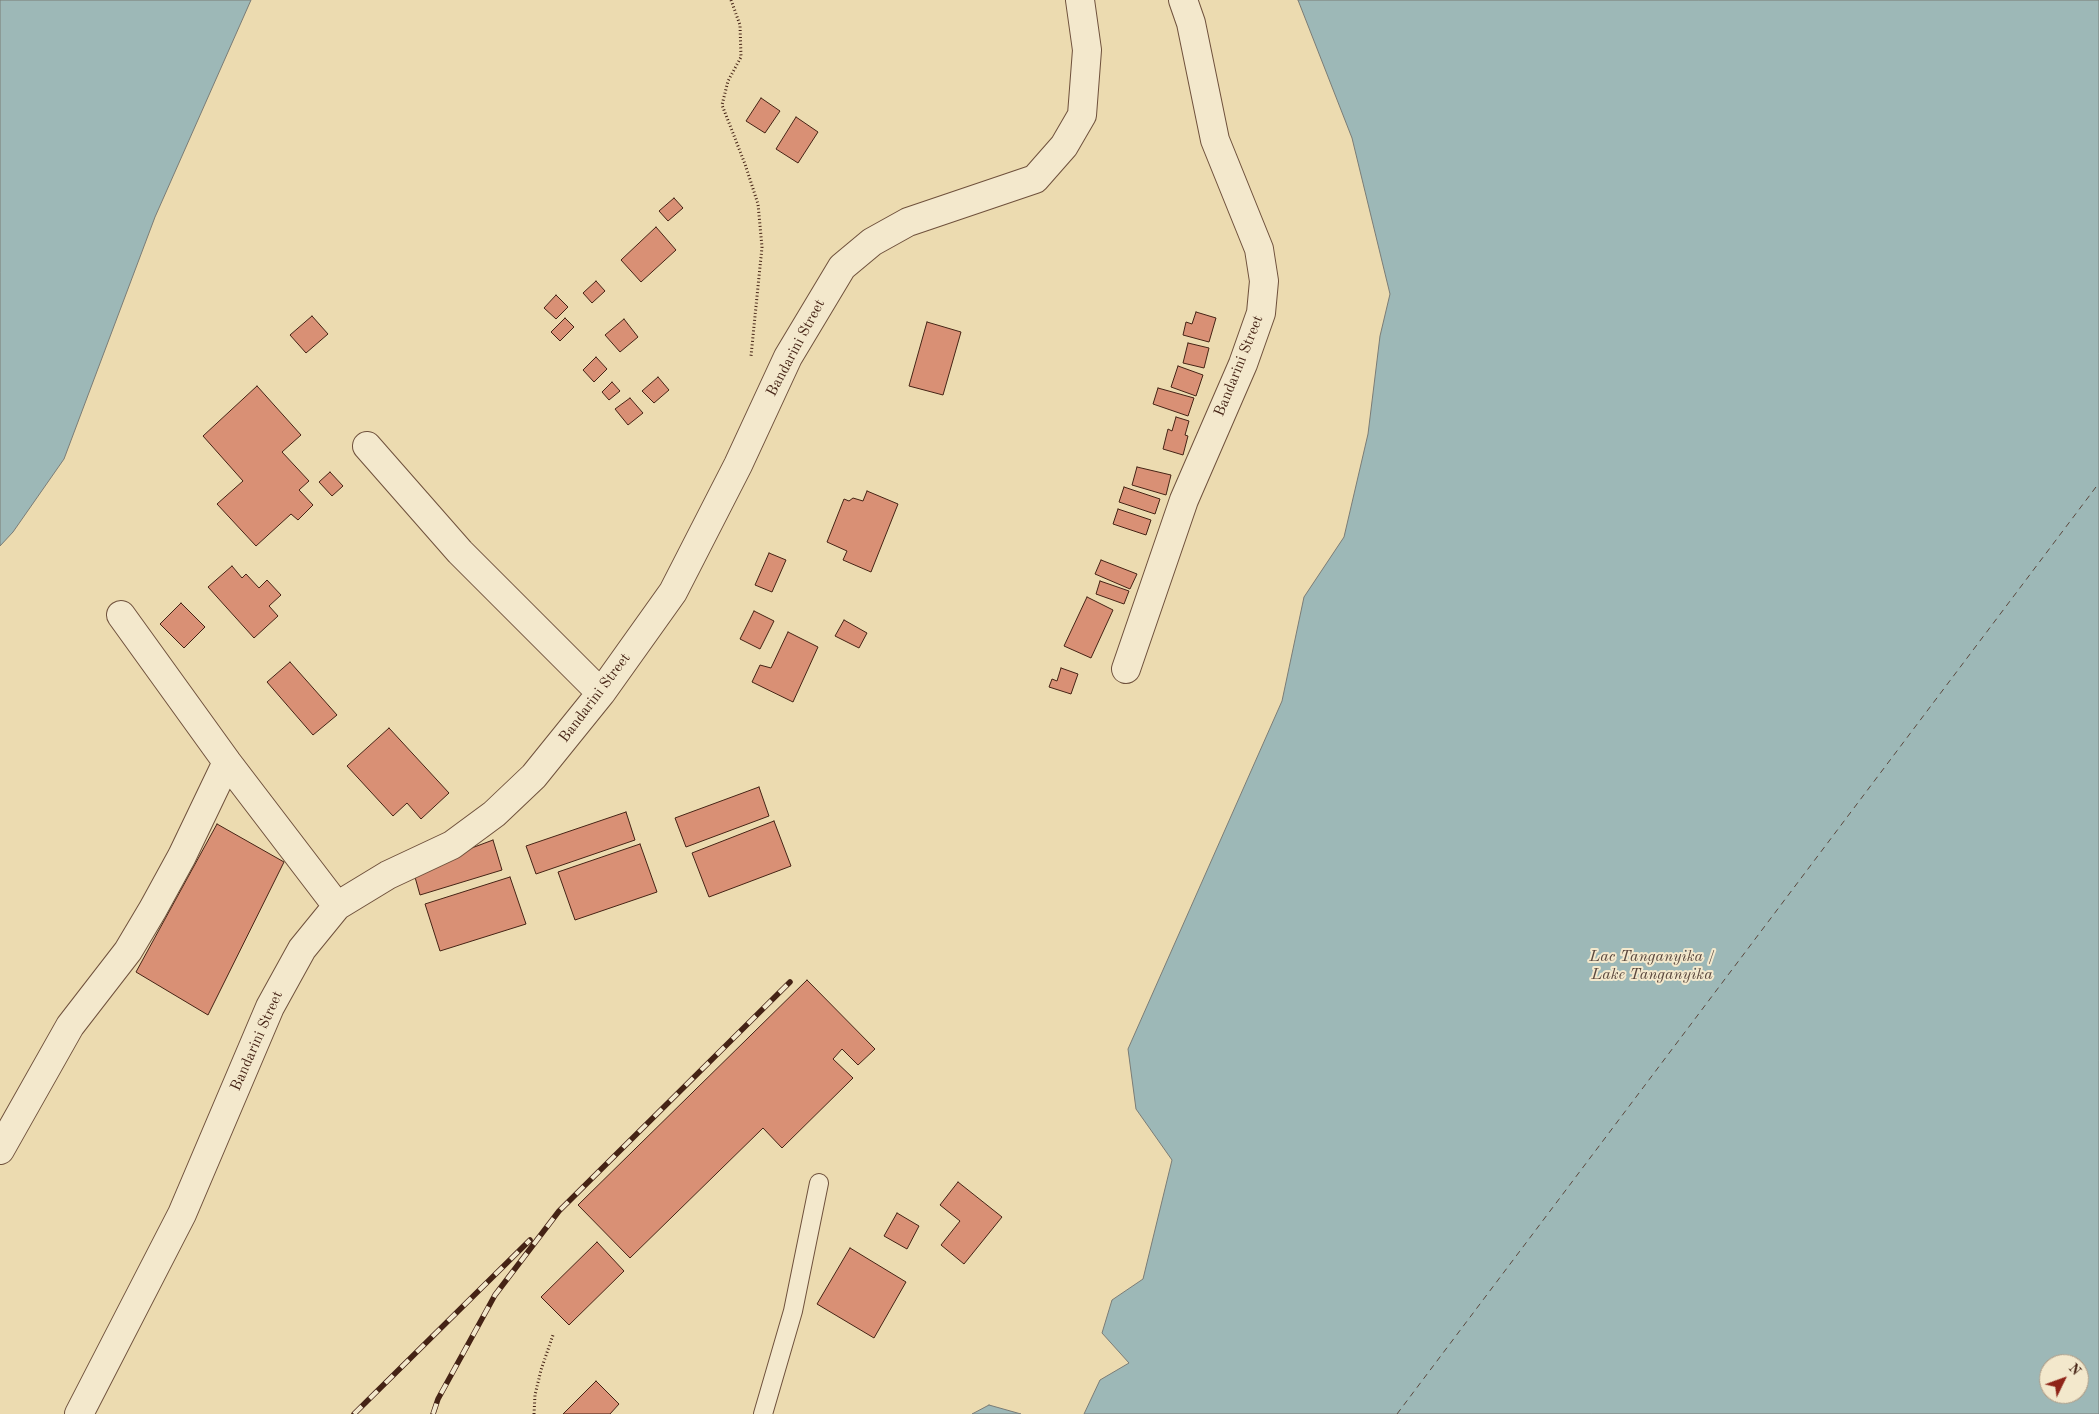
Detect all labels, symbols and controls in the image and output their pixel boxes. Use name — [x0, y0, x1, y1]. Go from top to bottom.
street label: Bandarini Street — [763, 296, 829, 400]
street label: Bandarini Street — [1211, 313, 1267, 419]
street label: Bandarini Street — [555, 650, 635, 746]
water label: Lac Tanganyika / Lake Tanganyika — [1589, 947, 1715, 985]
street label: Bandarini Street — [227, 988, 287, 1094]
north arrow — [2039, 1354, 2089, 1404]
text: N — [2066, 1361, 2083, 1378]

